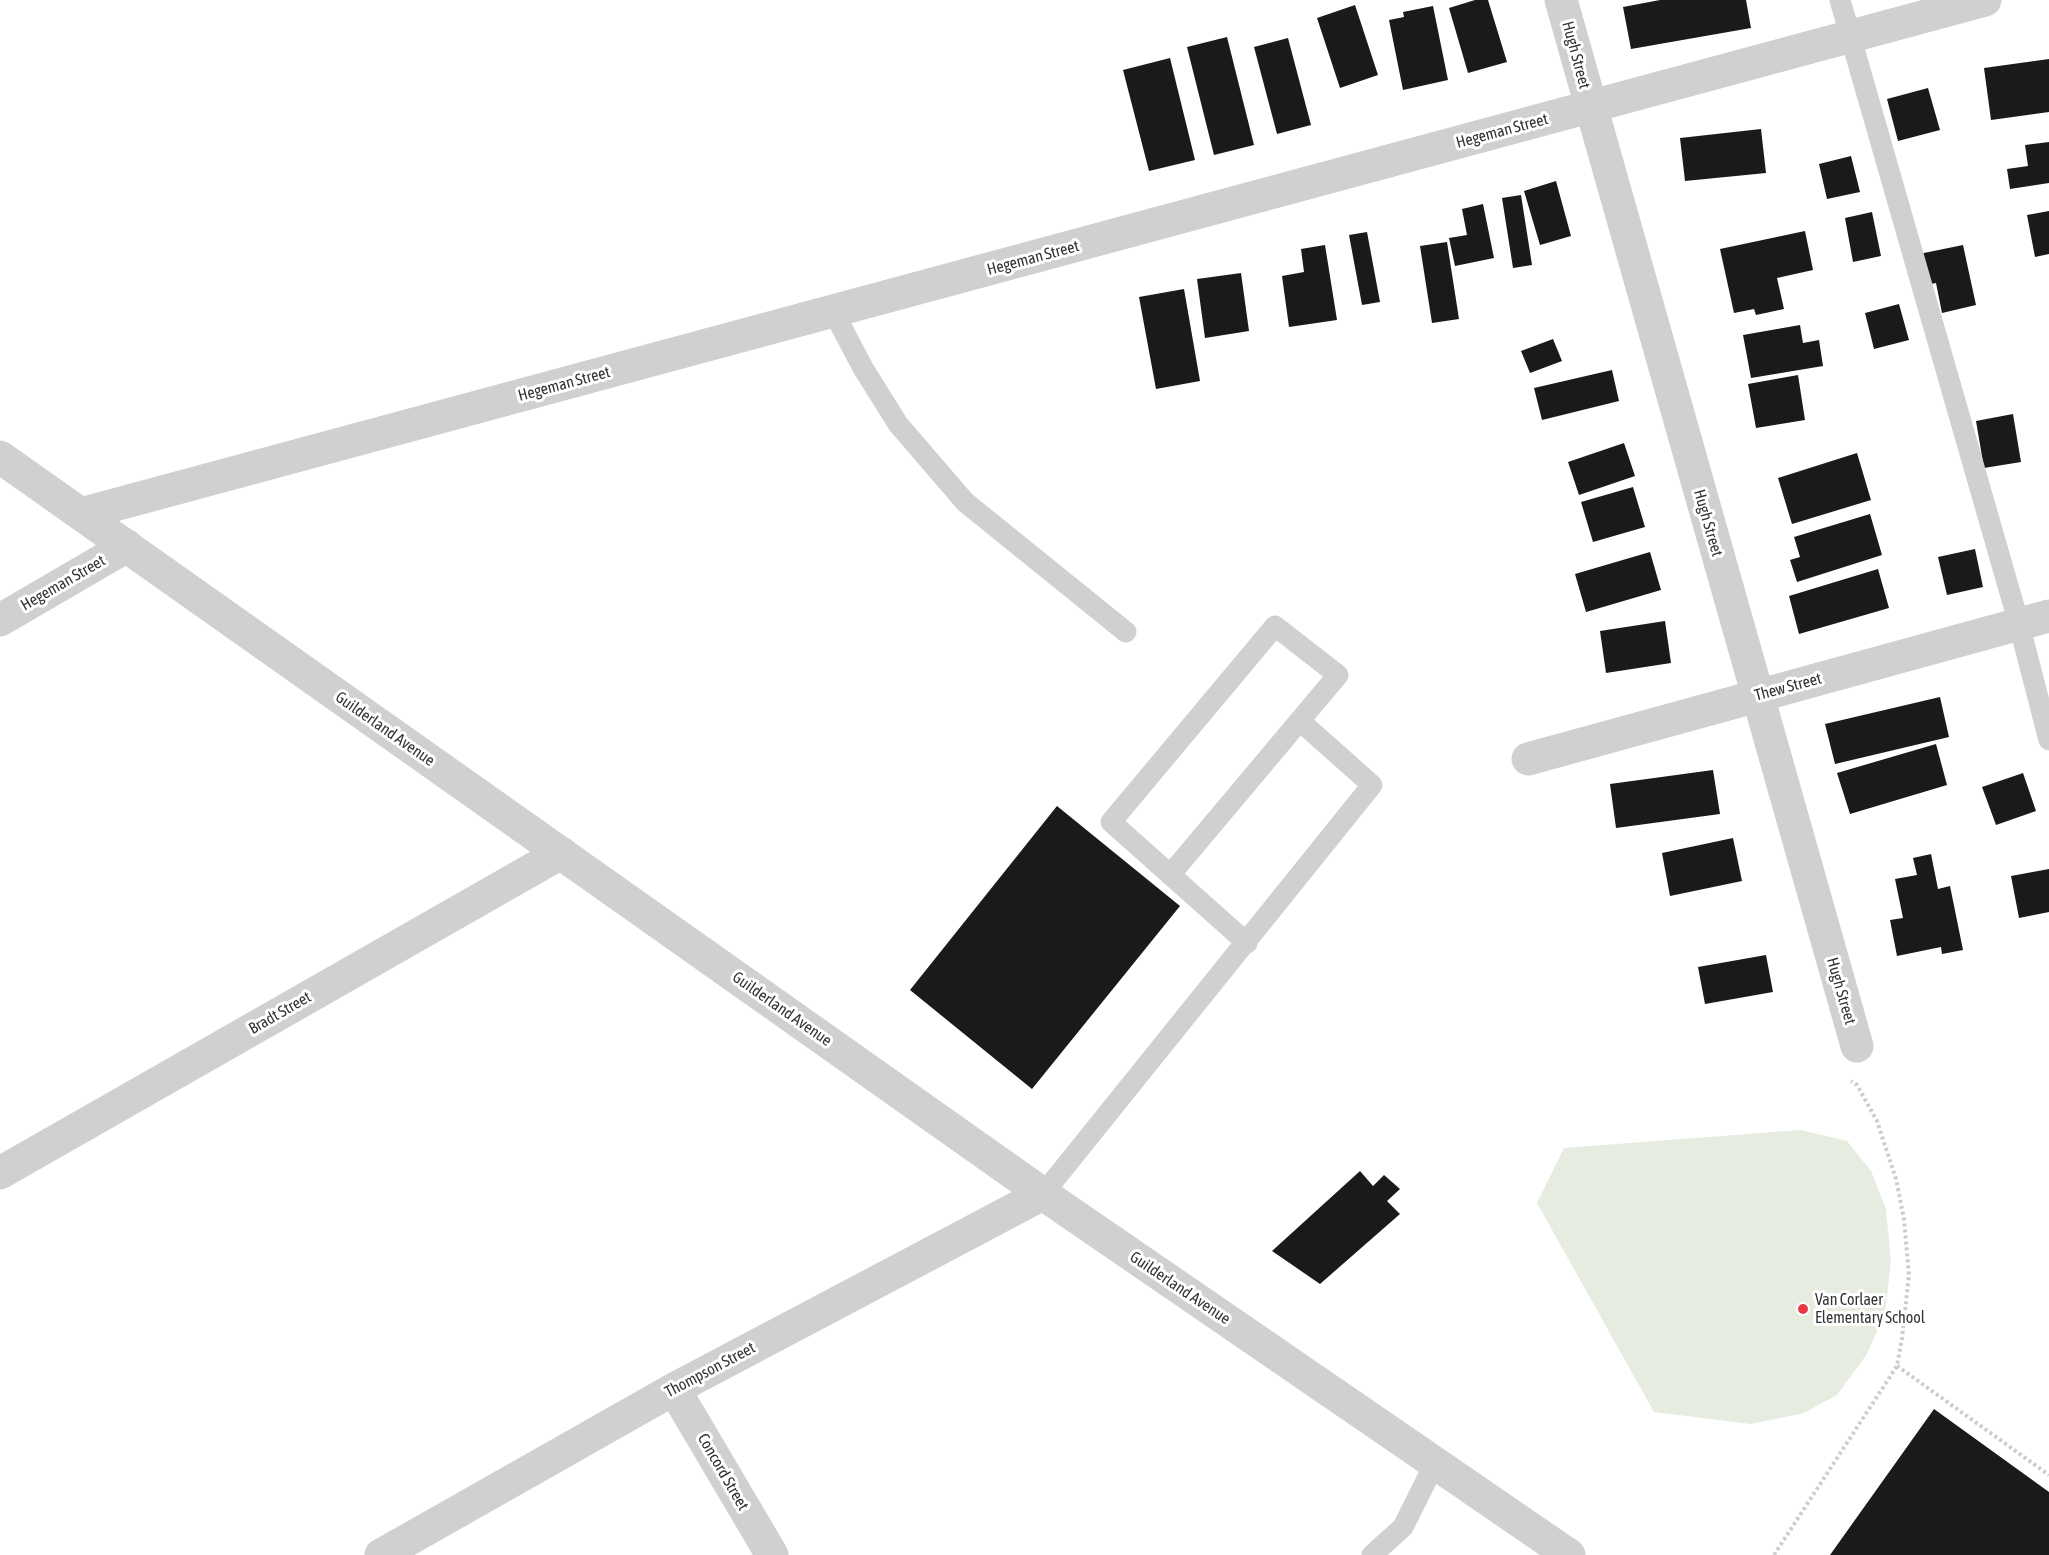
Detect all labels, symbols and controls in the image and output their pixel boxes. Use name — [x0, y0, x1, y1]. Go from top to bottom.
street label: Hugh Street — [1558, 19, 1594, 91]
street label: Hegeman Street — [1454, 110, 1550, 152]
street label: Hegeman Street — [985, 237, 1081, 279]
street label: Hegeman Street — [516, 363, 612, 405]
street label: Hugh Street — [1689, 487, 1727, 559]
street label: Hegeman Street — [17, 551, 109, 615]
street label: Thew Street — [1752, 669, 1824, 705]
street label: Guilderland Avenue — [332, 688, 438, 770]
street label: Hugh Street — [1822, 955, 1860, 1027]
street label: Guilderland Avenue — [729, 968, 835, 1050]
street label: Bradt Street — [245, 987, 315, 1039]
street label: Guilderland Avenue — [1126, 1247, 1234, 1329]
place label: Van Corlaer Elementary School — [1815, 1290, 1925, 1328]
marker: Van Corlaer Elementary School — [1796, 1302, 1810, 1316]
street label: Thompson Street — [662, 1338, 758, 1402]
street label: Concord Street — [693, 1430, 753, 1514]

